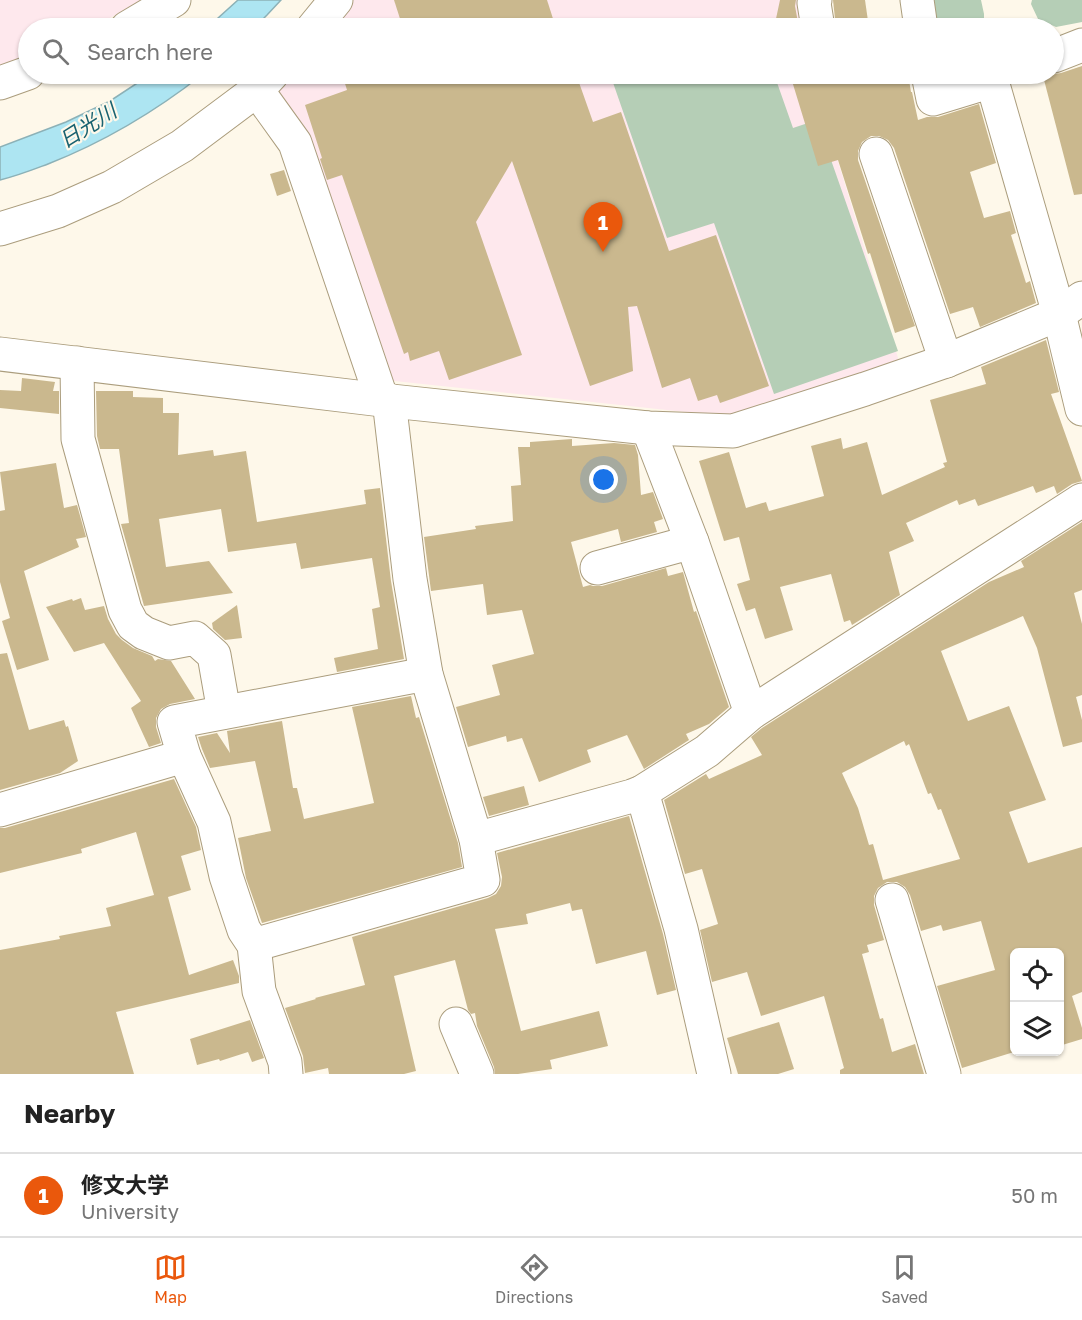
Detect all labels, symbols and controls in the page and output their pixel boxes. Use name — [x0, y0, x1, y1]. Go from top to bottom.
search box — [18, 18, 1064, 84]
icon: search — [39, 35, 72, 68]
text: Search here — [87, 38, 213, 65]
water label: 日光川 — [54, 96, 123, 153]
pin: 1 — [584, 202, 622, 252]
your location — [589, 465, 618, 494]
map controls — [1010, 948, 1064, 1056]
button: locate — [1010, 948, 1064, 1002]
button: layers — [1010, 1002, 1064, 1056]
text: Nearby — [24, 1098, 115, 1129]
text: 修文大学 — [81, 1171, 169, 1198]
text: 1 — [38, 1183, 49, 1207]
text: 50 m — [1011, 1183, 1058, 1207]
text: University — [81, 1199, 179, 1223]
tab: Map — [154, 1251, 187, 1307]
tab: Directions — [495, 1251, 573, 1307]
tab: Saved — [881, 1251, 928, 1307]

